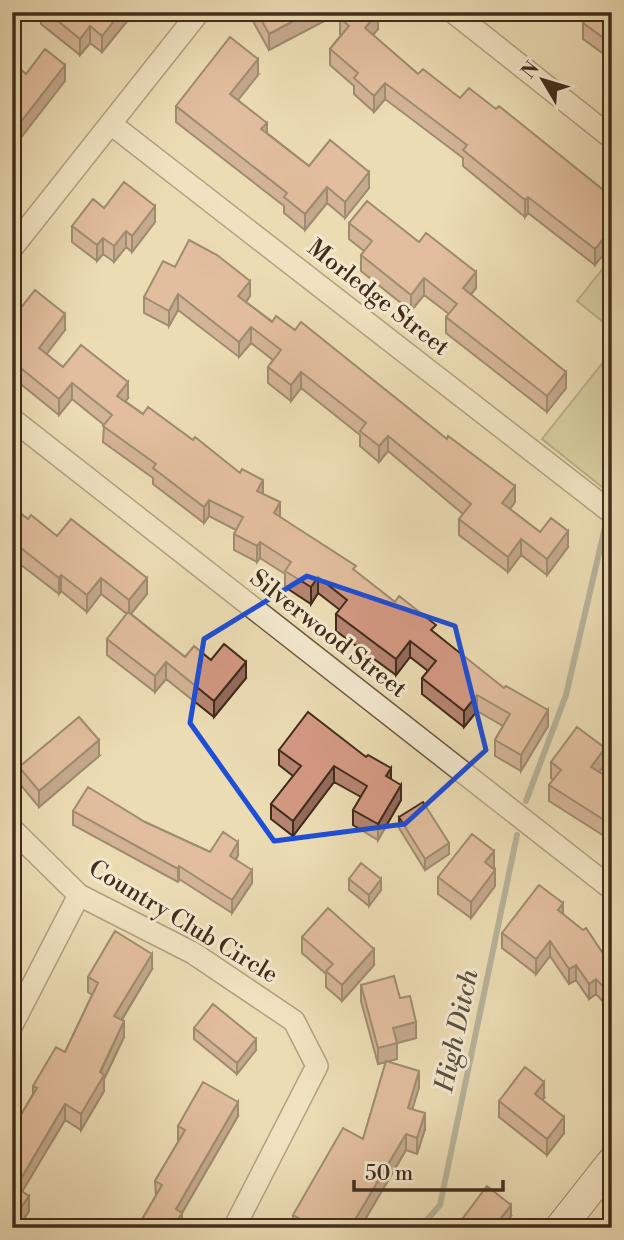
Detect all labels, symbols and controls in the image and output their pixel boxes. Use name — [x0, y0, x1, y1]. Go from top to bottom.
north arrow — [508, 46, 578, 116]
text: N — [516, 57, 544, 83]
street label: Morledge Street — [301, 233, 455, 363]
street label: Silverwood Street — [244, 563, 413, 705]
street label: Country Club Circle — [83, 854, 283, 990]
water label: High Ditch — [428, 966, 486, 1096]
scale bar — [354, 1149, 503, 1193]
text: 50 m — [365, 1161, 413, 1187]

